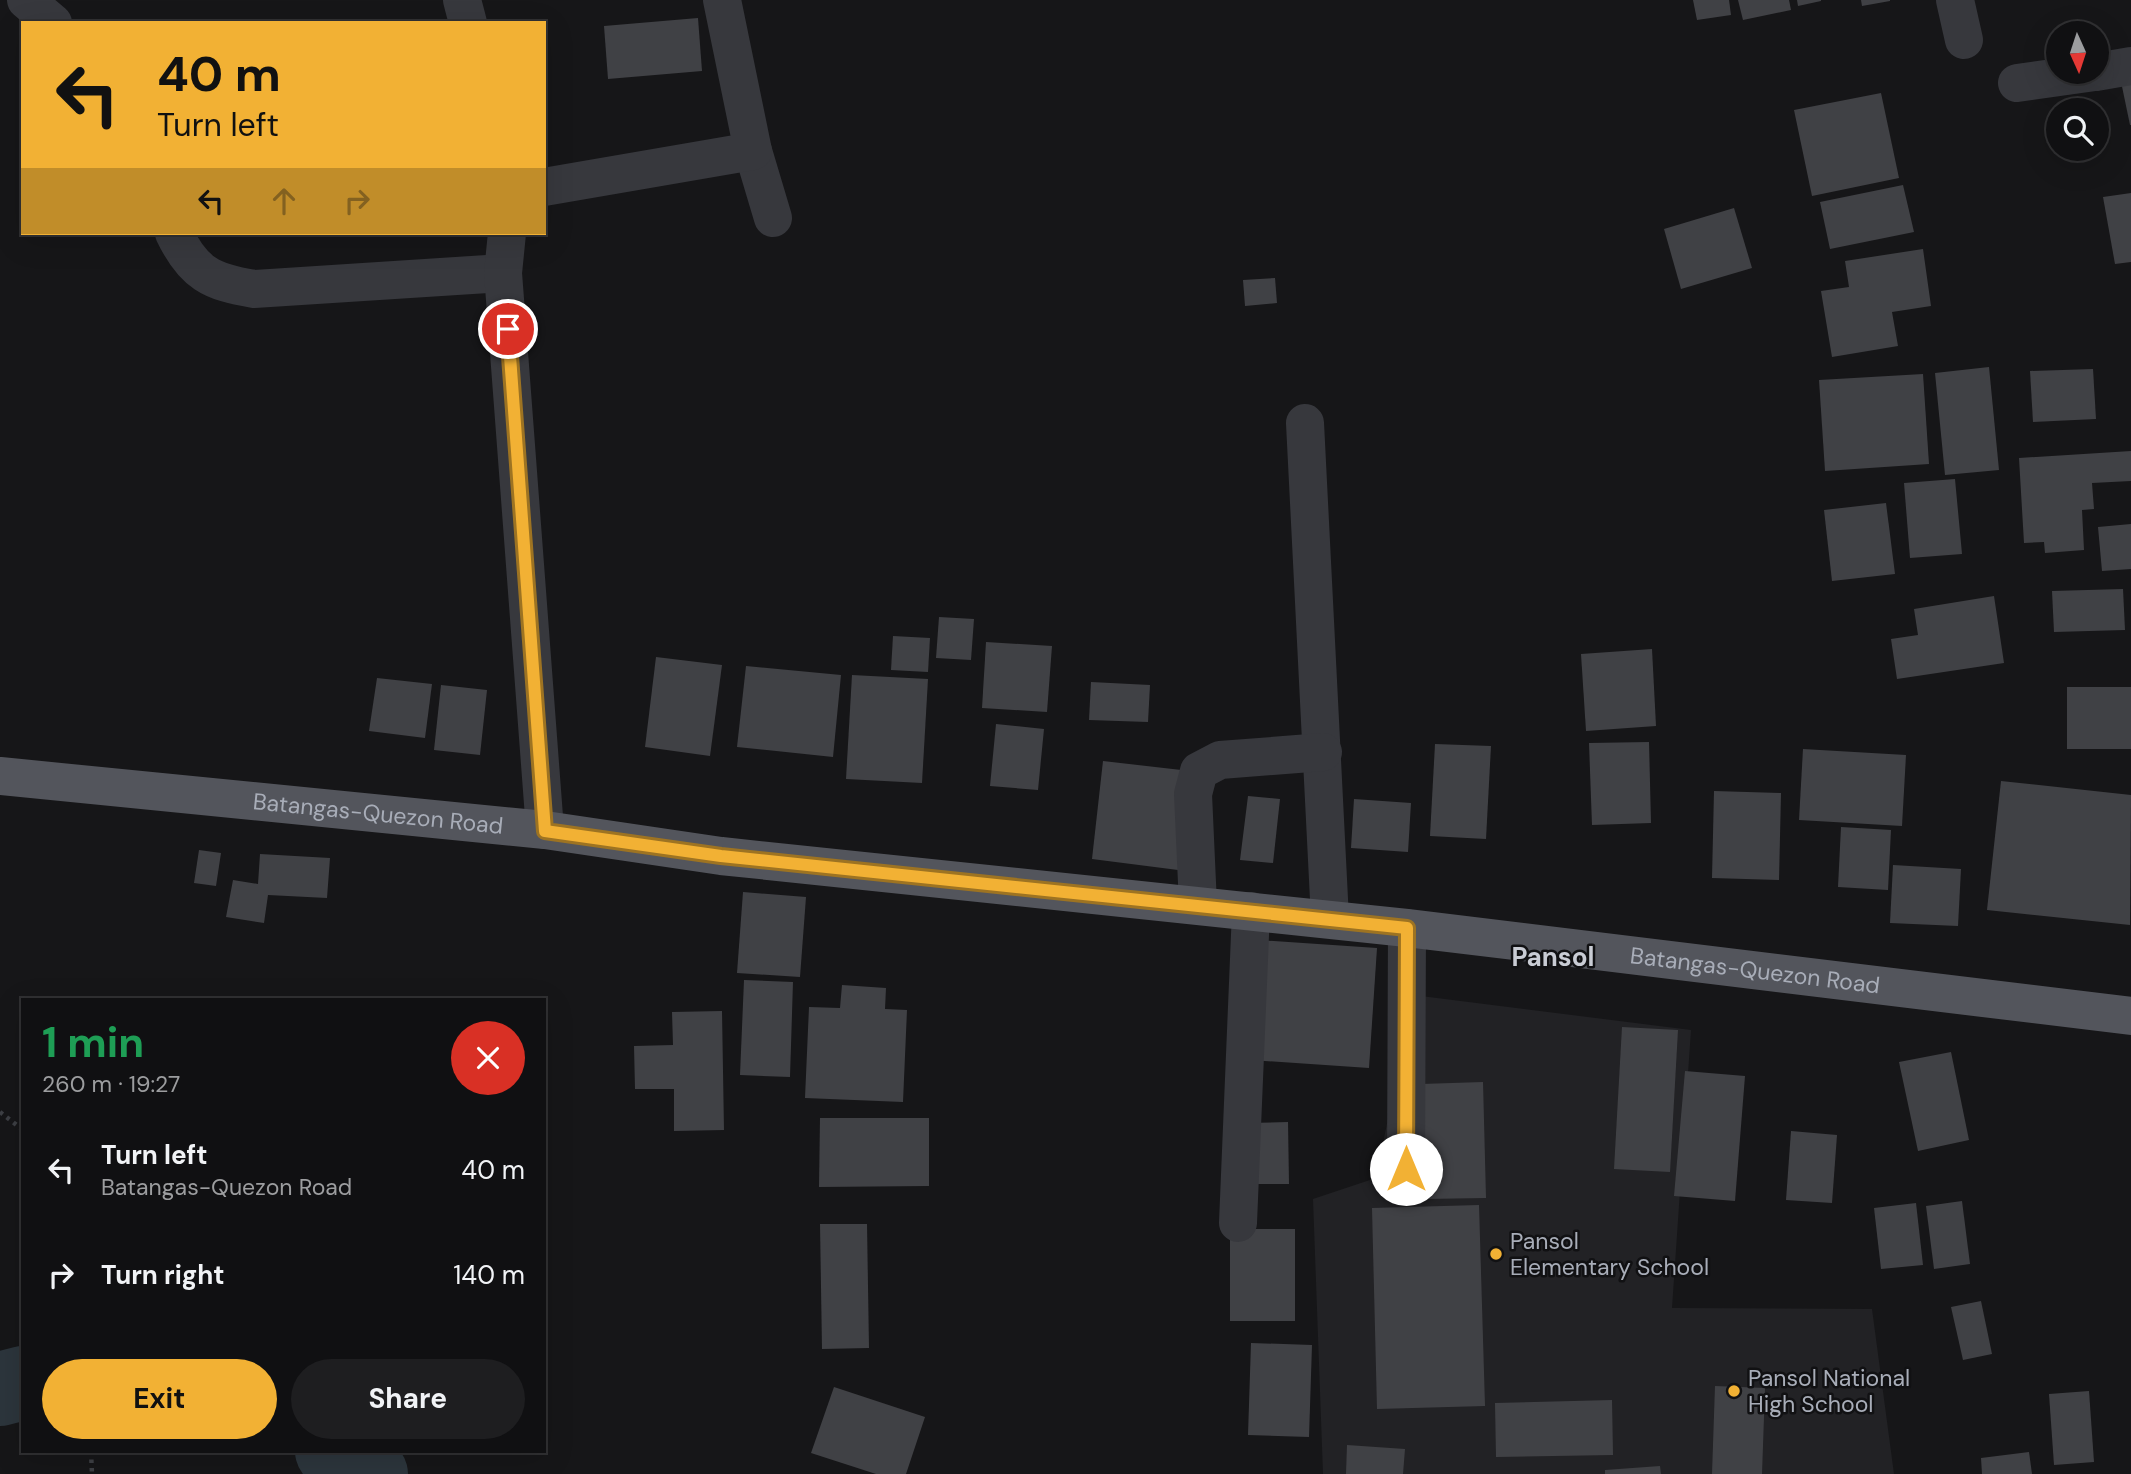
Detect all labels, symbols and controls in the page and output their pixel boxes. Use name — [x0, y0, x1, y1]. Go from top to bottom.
north arrow — [2046, 21, 2109, 84]
map controls — [2046, 21, 2109, 161]
text: 40 m — [157, 42, 281, 106]
icon: left — [42, 49, 133, 140]
button: search — [2046, 98, 2109, 161]
text: Turn left — [157, 104, 279, 146]
icon: left — [192, 182, 230, 220]
icon: ahead — [265, 182, 303, 220]
icon: right — [338, 182, 376, 220]
pin — [478, 299, 538, 359]
icon: arrive — [489, 310, 527, 348]
street label: Batangas-Quezon Road — [252, 786, 505, 841]
district label: Pansol — [1511, 940, 1595, 974]
street label: Batangas-Quezon Road — [1629, 940, 1882, 1000]
text: 1 min — [42, 1015, 144, 1070]
button: close — [451, 1021, 525, 1095]
text: 260 m · 19:27 — [42, 1069, 180, 1099]
position arrow — [1369, 1132, 1443, 1206]
text: Turn left — [101, 1138, 208, 1172]
icon: left — [42, 1151, 80, 1189]
text: 40 m — [461, 1153, 525, 1187]
text: Batangas-Quezon Road — [101, 1172, 352, 1202]
place label: Pansol Elementary School — [1510, 1226, 1709, 1282]
marker: Pansol Elementary School — [1488, 1246, 1504, 1262]
icon: right — [42, 1256, 80, 1294]
text: Turn right — [101, 1258, 225, 1292]
text: 140 m — [453, 1258, 525, 1292]
button: Exit — [42, 1359, 277, 1439]
button: Share — [291, 1359, 525, 1439]
place label: Pansol National High School — [1748, 1363, 1910, 1419]
marker: Pansol National High School — [1726, 1383, 1742, 1399]

